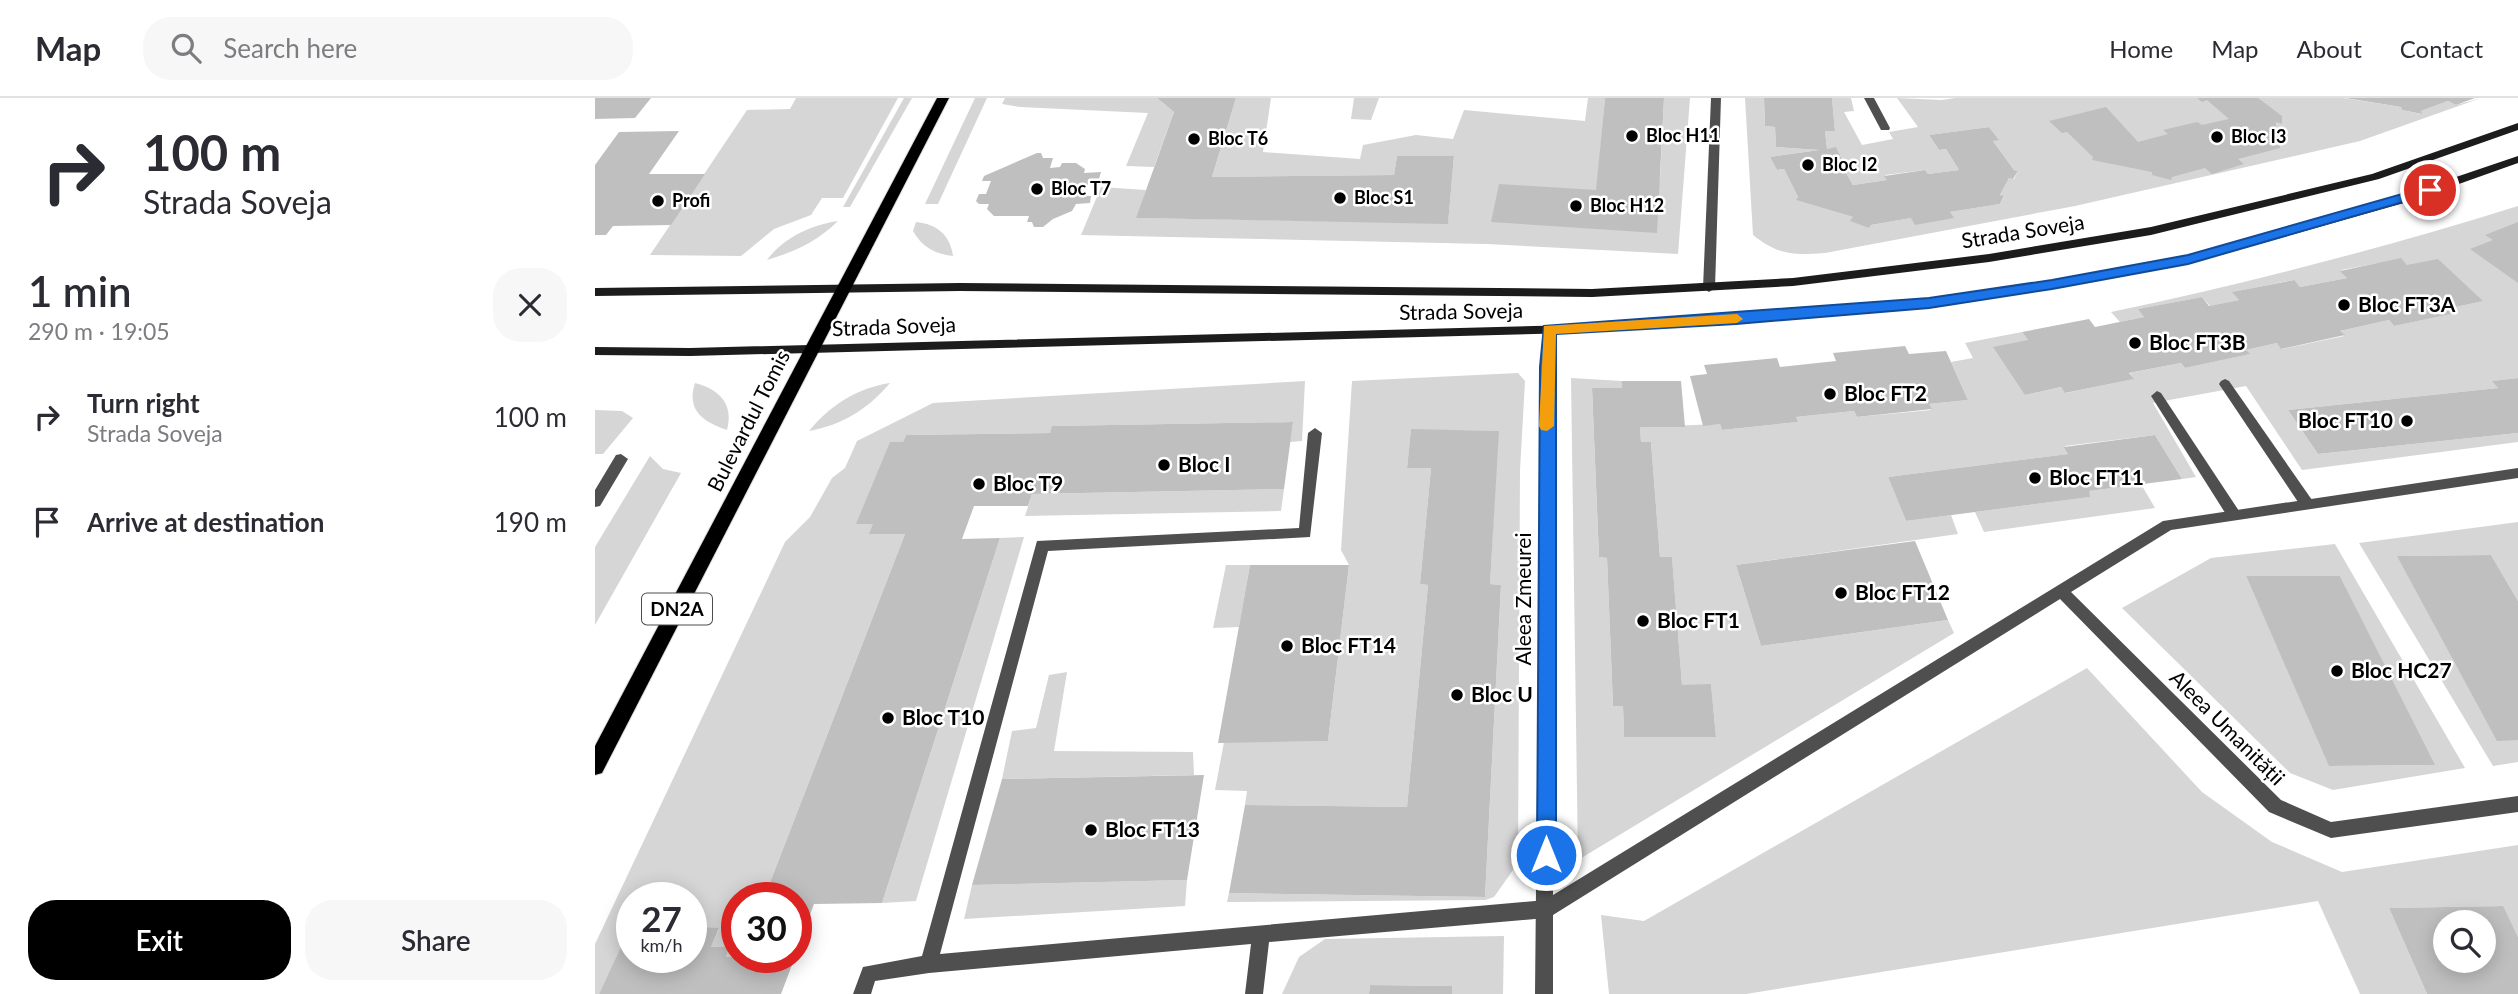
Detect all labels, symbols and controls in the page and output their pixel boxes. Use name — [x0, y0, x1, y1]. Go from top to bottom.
search box — [143, 17, 633, 80]
text: Map — [35, 28, 101, 68]
icon: search — [167, 29, 205, 67]
text: Search here — [223, 32, 357, 64]
text: Home — [2109, 34, 2173, 63]
text: Map — [2211, 34, 2259, 63]
text: About — [2297, 34, 2362, 63]
text: Contact — [2400, 34, 2483, 63]
text: 100 m — [143, 123, 281, 181]
place label: Bloc H11 — [1646, 124, 1720, 146]
place label: Bloc I3 — [2231, 125, 2286, 147]
icon: right — [28, 126, 119, 217]
place label: Bloc T6 — [1208, 127, 1268, 149]
marker: Bloc H11 — [1624, 128, 1640, 144]
marker: Bloc I3 — [2209, 129, 2225, 145]
marker: Bloc T6 — [1186, 131, 1202, 147]
place label: Bloc I2 — [1822, 153, 1877, 175]
marker: Bloc I2 — [1800, 157, 1816, 173]
pin — [2400, 160, 2460, 220]
icon: arrive — [2411, 171, 2449, 209]
place label: Bloc T7 — [1051, 177, 1111, 199]
marker: Bloc T7 — [1029, 181, 1045, 197]
text: Strada Soveja — [143, 182, 332, 221]
place label: Bloc S1 — [1354, 186, 1414, 208]
place label: Profi — [672, 189, 710, 211]
marker: Bloc S1 — [1332, 190, 1348, 206]
marker: Profi — [650, 193, 666, 209]
place label: Bloc H12 — [1590, 194, 1664, 216]
marker: Bloc H12 — [1568, 198, 1584, 214]
street label: Strada Soveja — [1960, 208, 2086, 253]
text: 1 min — [28, 266, 132, 316]
button: close — [493, 268, 567, 342]
place label: Bloc FT3A — [2358, 291, 2456, 316]
street label: Strada Soveja — [1399, 297, 1523, 324]
marker: Bloc FT3A — [2336, 297, 2352, 313]
street label: Strada Soveja — [832, 311, 956, 340]
text: 290 m · 19:05 — [28, 317, 170, 345]
place label: Bloc FT3B — [2149, 329, 2246, 354]
marker: Bloc FT3B — [2127, 335, 2143, 351]
street label: Bulevardul Tomis — [701, 345, 794, 495]
place label: Bloc FT2 — [1844, 380, 1927, 405]
marker: Bloc FT2 — [1822, 386, 1838, 402]
text: Turn right — [87, 387, 200, 419]
icon: right — [28, 398, 66, 436]
text: 100 m — [494, 401, 567, 433]
place label: Bloc FT10 — [2298, 407, 2393, 432]
marker: Bloc FT10 — [2399, 413, 2415, 429]
text: Strada Soveja — [87, 419, 223, 447]
place label: Bloc I — [1178, 451, 1230, 476]
marker: Bloc I — [1156, 457, 1172, 473]
place label: Bloc FT11 — [2049, 464, 2144, 489]
place label: Bloc T9 — [993, 470, 1063, 495]
marker: Bloc FT11 — [2027, 470, 2043, 486]
marker: Bloc T9 — [971, 476, 987, 492]
icon: arrive — [28, 503, 66, 541]
text: Arrive at destination — [87, 506, 324, 538]
text: 190 m — [494, 506, 567, 538]
street label: Aleea Zmeurei — [1510, 533, 1535, 665]
place label: Bloc FT12 — [1855, 579, 1950, 604]
marker: Bloc FT12 — [1833, 585, 1849, 601]
road number: DN2A — [642, 594, 712, 624]
place label: Bloc FT1 — [1657, 607, 1740, 632]
marker: Bloc FT1 — [1635, 613, 1651, 629]
place label: Bloc FT14 — [1301, 632, 1396, 657]
marker: Bloc FT14 — [1279, 638, 1295, 654]
place label: Bloc HC27 — [2351, 657, 2452, 682]
marker: Bloc HC27 — [2329, 663, 2345, 679]
street label: Aleea Umanității — [2165, 664, 2291, 790]
place label: Bloc U — [1471, 681, 1533, 706]
marker: Bloc U — [1449, 687, 1465, 703]
place label: Bloc T10 — [902, 704, 984, 729]
marker: Bloc T10 — [880, 710, 896, 726]
place label: Bloc FT13 — [1105, 816, 1200, 841]
position arrow — [1509, 818, 1583, 892]
marker: Bloc FT13 — [1083, 822, 1099, 838]
speed limit sign: 30 — [721, 882, 812, 973]
text: 27 — [641, 897, 682, 939]
button: Exit — [28, 900, 291, 980]
button: Share — [305, 900, 567, 980]
map controls — [2433, 910, 2496, 973]
button: search — [2433, 910, 2496, 973]
text: km/h — [640, 934, 683, 956]

